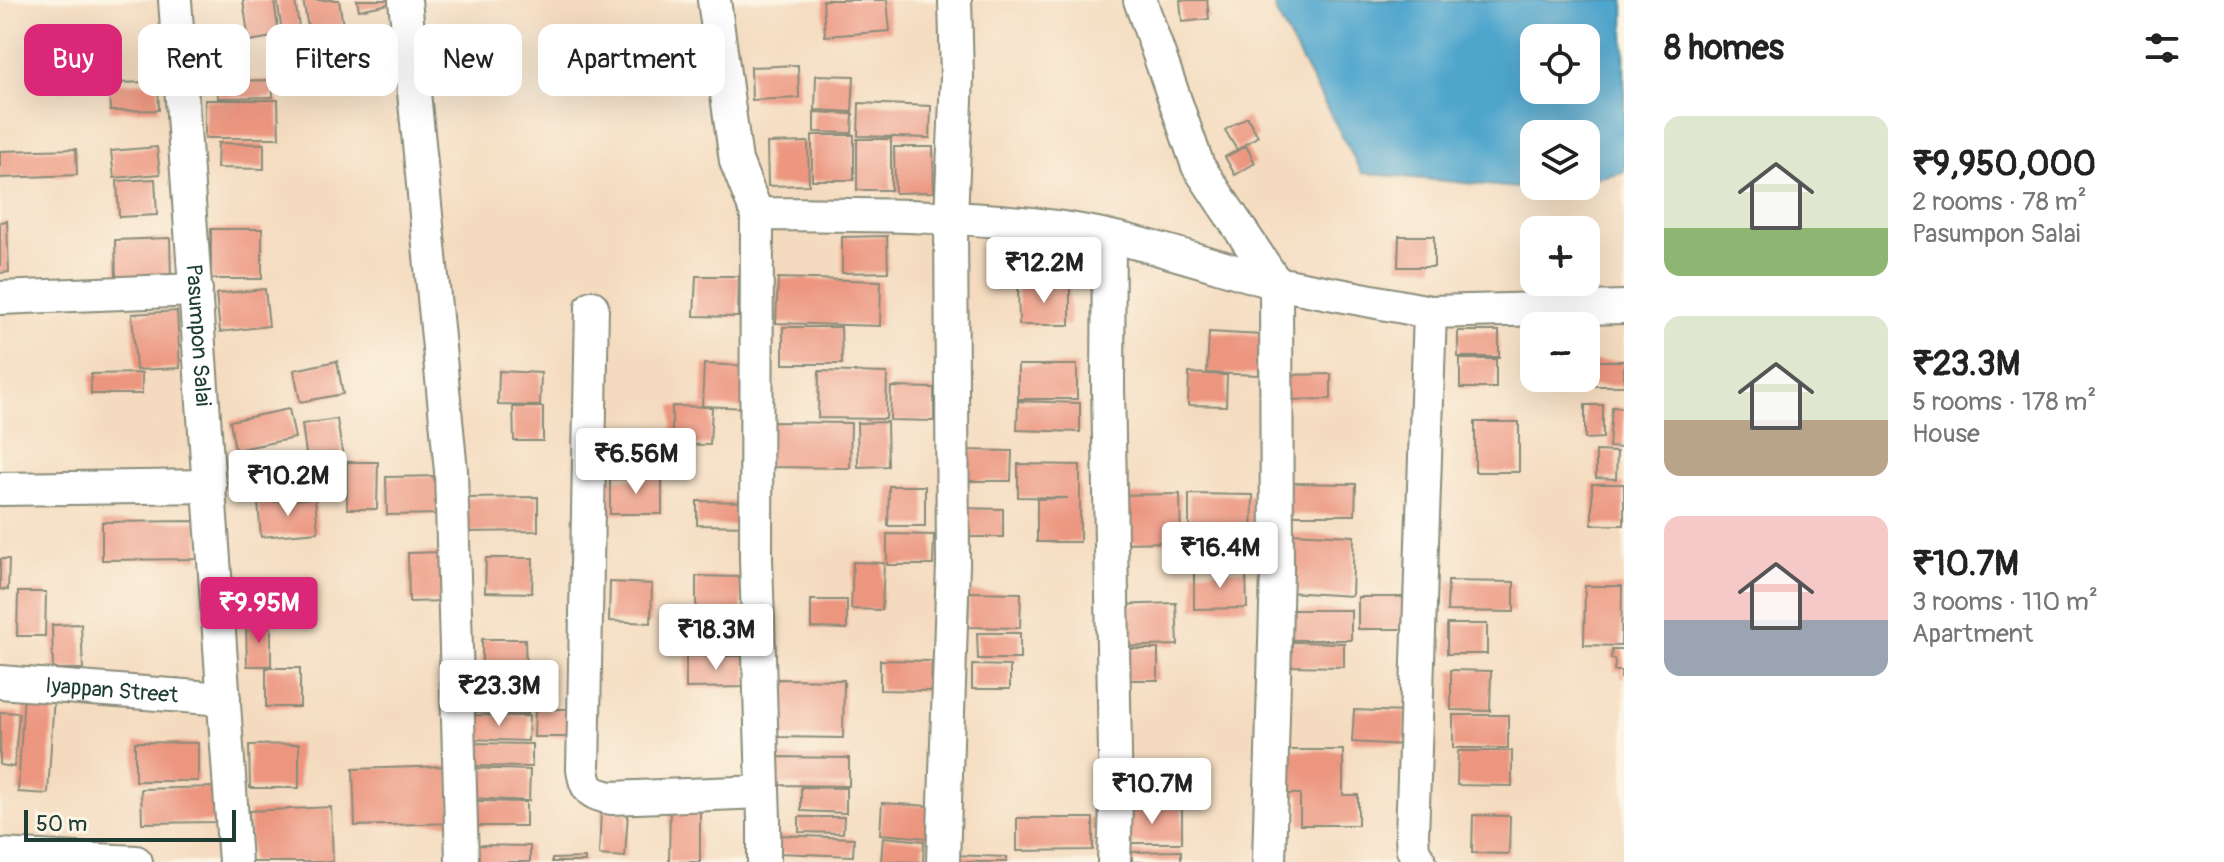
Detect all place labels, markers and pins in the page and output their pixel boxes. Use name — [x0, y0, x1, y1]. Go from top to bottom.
pin: ₹12.2M — [979, 237, 1109, 305]
pin: ₹6.56M — [571, 428, 701, 496]
pin: ₹10.2M — [223, 450, 353, 518]
pin: ₹16.4M — [1155, 522, 1285, 590]
pin: ₹9.95M — [194, 577, 324, 645]
pin: ₹18.3M — [651, 604, 781, 672]
pin: ₹23.3M — [434, 660, 564, 728]
pin: ₹10.7M — [1087, 758, 1217, 826]

